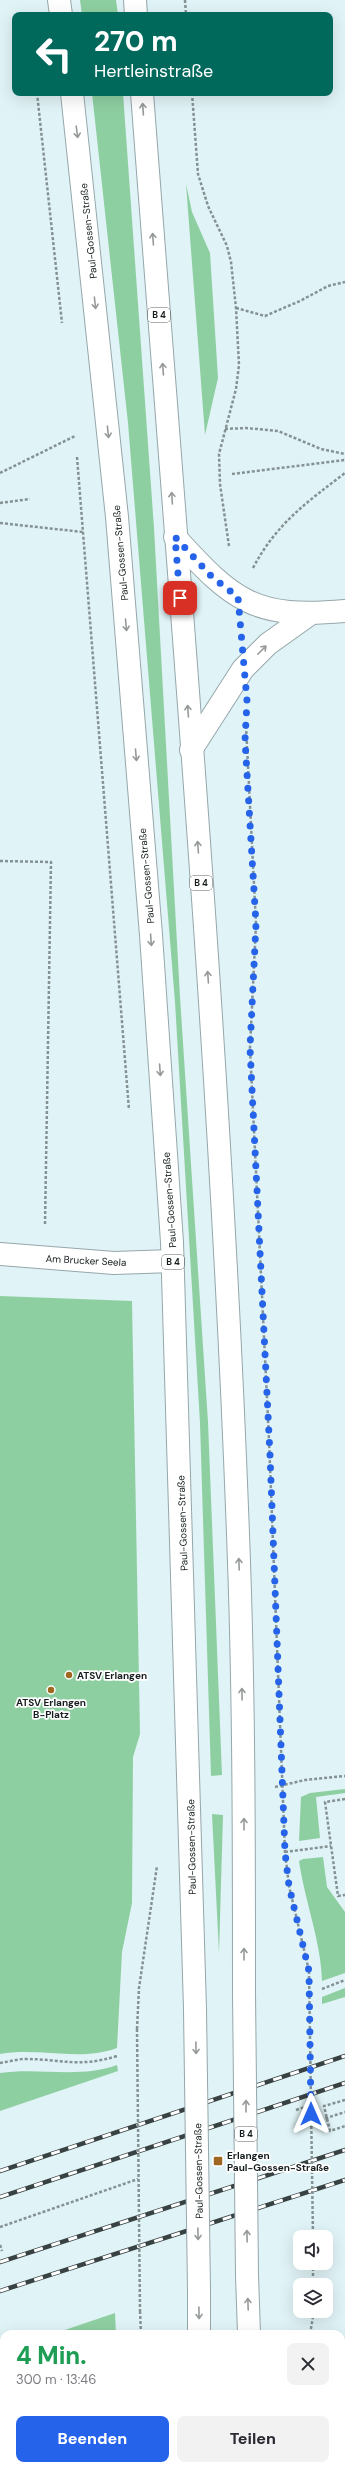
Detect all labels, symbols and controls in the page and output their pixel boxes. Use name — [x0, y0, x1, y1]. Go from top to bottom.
text: 270 m — [94, 23, 177, 60]
icon: left — [28, 28, 80, 80]
text: Hertleinstraße — [94, 59, 213, 83]
one-way arrow — [140, 103, 147, 116]
one-way arrow — [73, 125, 81, 138]
street label: Paul-Gossen-Straße — [77, 182, 100, 279]
one-way arrow — [149, 233, 156, 246]
one-way arrow — [91, 296, 99, 309]
road number: B 4 — [148, 308, 170, 322]
one-way arrow — [159, 363, 166, 376]
one-way arrow — [105, 425, 112, 438]
one-way arrow — [169, 492, 176, 505]
street label: Paul-Gossen-Straße — [110, 504, 131, 601]
pin — [163, 581, 197, 615]
icon: arrive — [169, 587, 191, 609]
one-way arrow — [122, 618, 129, 631]
one-way arrow — [257, 645, 267, 655]
one-way arrow — [184, 705, 192, 718]
one-way arrow — [133, 748, 140, 761]
street label: Paul-Gossen-Straße — [136, 827, 157, 924]
one-way arrow — [195, 841, 202, 854]
road number: B 4 — [190, 876, 212, 890]
one-way arrow — [148, 933, 155, 946]
one-way arrow — [205, 970, 212, 983]
one-way arrow — [157, 1063, 164, 1076]
street label: Paul-Gossen-Straße — [160, 1151, 179, 1248]
street label: Am Brucker Seela — [45, 1252, 127, 1269]
road number: B 4 — [162, 1255, 184, 1269]
street label: Paul-Gossen-Straße — [174, 1475, 191, 1571]
one-way arrow — [235, 1558, 242, 1571]
place label: ATSV Erlangen — [77, 1669, 147, 1682]
marker: ATSV Erlangen — [64, 1670, 74, 1680]
marker: ATSV Erlangen B-Platz — [46, 1685, 56, 1695]
one-way arrow — [238, 1688, 246, 1701]
place label: ATSV Erlangen B-Platz — [16, 1696, 86, 1721]
street label: Paul-Gossen-Straße — [184, 1799, 199, 1895]
one-way arrow — [240, 1818, 248, 1831]
one-way arrow — [240, 1948, 248, 1961]
one-way arrow — [192, 2041, 200, 2054]
position arrow — [290, 2093, 332, 2135]
one-way arrow — [242, 2100, 250, 2113]
street label: Paul-Gossen-Straße — [191, 2123, 206, 2219]
road number: B 4 — [235, 2127, 257, 2141]
place label: Erlangen Paul-Gossen-Straße — [227, 2149, 329, 2174]
marker: Erlangen Paul-Gossen-Straße — [212, 2155, 224, 2167]
one-way arrow — [194, 2227, 202, 2240]
one-way arrow — [243, 2230, 251, 2243]
map controls — [293, 2230, 333, 2318]
button: sound — [293, 2230, 333, 2270]
button: layers — [293, 2278, 333, 2318]
one-way arrow — [244, 2298, 252, 2311]
one-way arrow — [195, 2306, 203, 2319]
text: 4 Min. — [16, 2340, 86, 2371]
button: close — [287, 2343, 329, 2385]
text: 300 m · 13:46 — [16, 2371, 96, 2388]
button: Beenden — [16, 2416, 169, 2462]
button: Teilen — [177, 2416, 329, 2462]

